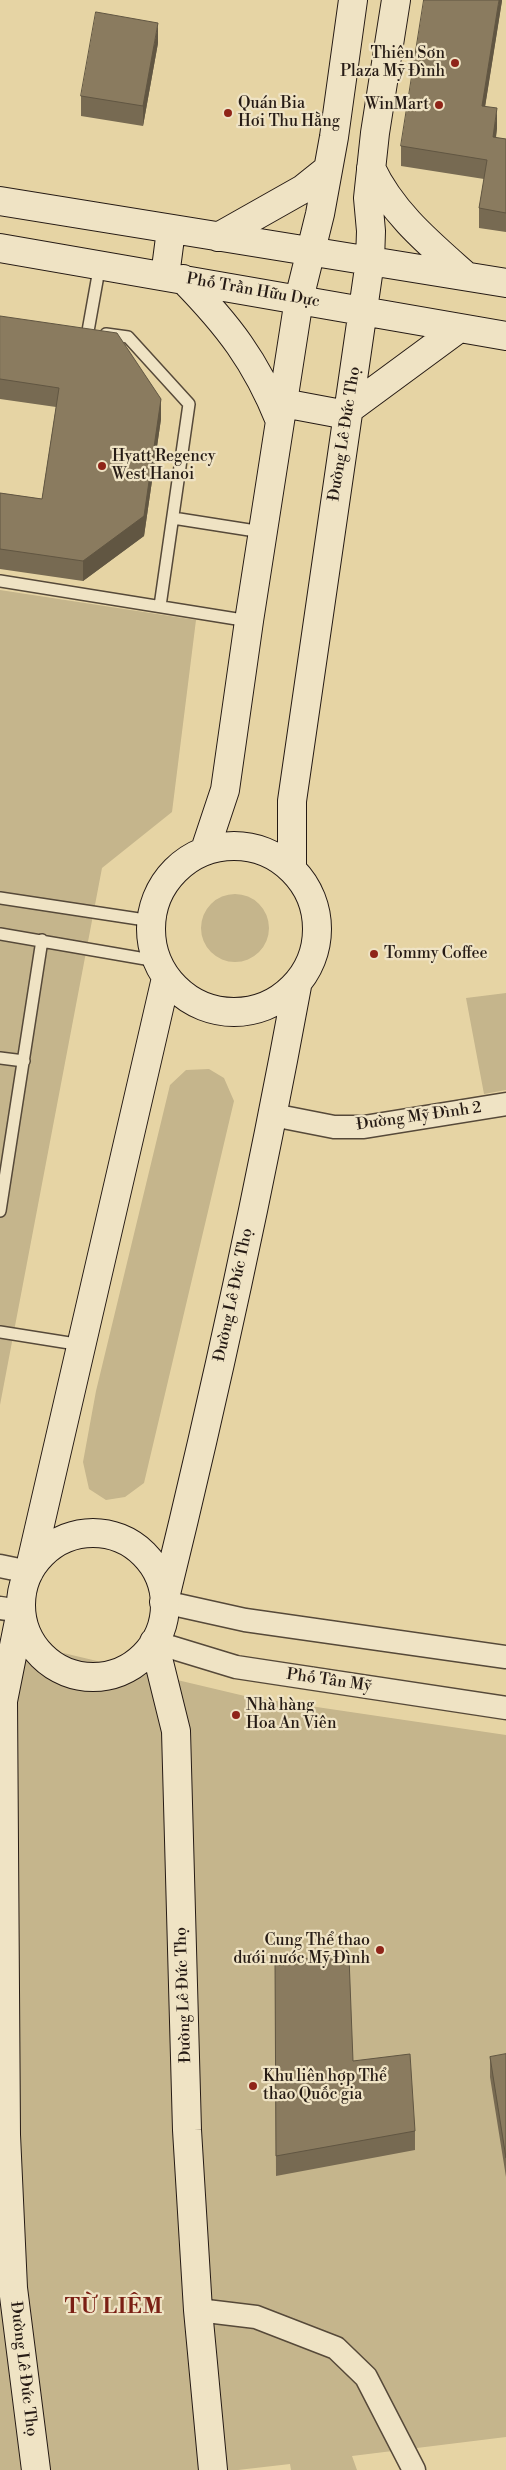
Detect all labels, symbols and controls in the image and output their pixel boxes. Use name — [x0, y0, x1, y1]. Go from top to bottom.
place label: Thiên Sơn Plaza Mỹ Đình — [340, 44, 445, 82]
marker: Thiên Sơn Plaza Mỹ Đình — [449, 57, 461, 69]
place label: Quán Bia Hơi Thu Hằng — [238, 94, 340, 132]
place label: WinMart — [365, 95, 429, 115]
marker: WinMart — [433, 99, 445, 111]
marker: Quán Bia Hơi Thu Hằng — [222, 107, 234, 119]
street label: Phố Trần Hữu Dực — [185, 270, 321, 312]
street label: Đường Lê Đức Thọ — [325, 365, 365, 503]
place label: Hyatt Regency West Hanoi — [112, 447, 216, 485]
marker: Hyatt Regency West Hanoi — [96, 460, 108, 472]
place label: Tommy Coffee — [384, 944, 488, 964]
marker: Tommy Coffee — [368, 948, 380, 960]
street label: Đường Mỹ Đình 2 — [355, 1099, 483, 1135]
street label: Đường Lê Đức Thọ — [210, 1226, 258, 1364]
street label: Phố Tân Mỹ — [285, 1666, 373, 1696]
place label: Nhà hàng Hoa An Viên — [246, 1696, 336, 1734]
marker: Nhà hàng Hoa An Viên — [230, 1709, 242, 1721]
street label: Đường Lê Đức Thọ — [172, 1927, 196, 2063]
place label: Cung Thể thao dưới nước Mỹ Đình — [233, 1931, 370, 1969]
marker: Cung Thể thao dưới nước Mỹ Đình — [374, 1944, 386, 1956]
place label: Khu liên hợp Thể thao Quốc gia — [263, 2067, 387, 2105]
marker: Khu liên hợp Thể thao Quốc gia — [247, 2080, 259, 2092]
district label: TỪ LIÊM — [64, 2295, 164, 2321]
street label: Đường Lê Đức Thọ — [5, 2300, 41, 2438]

